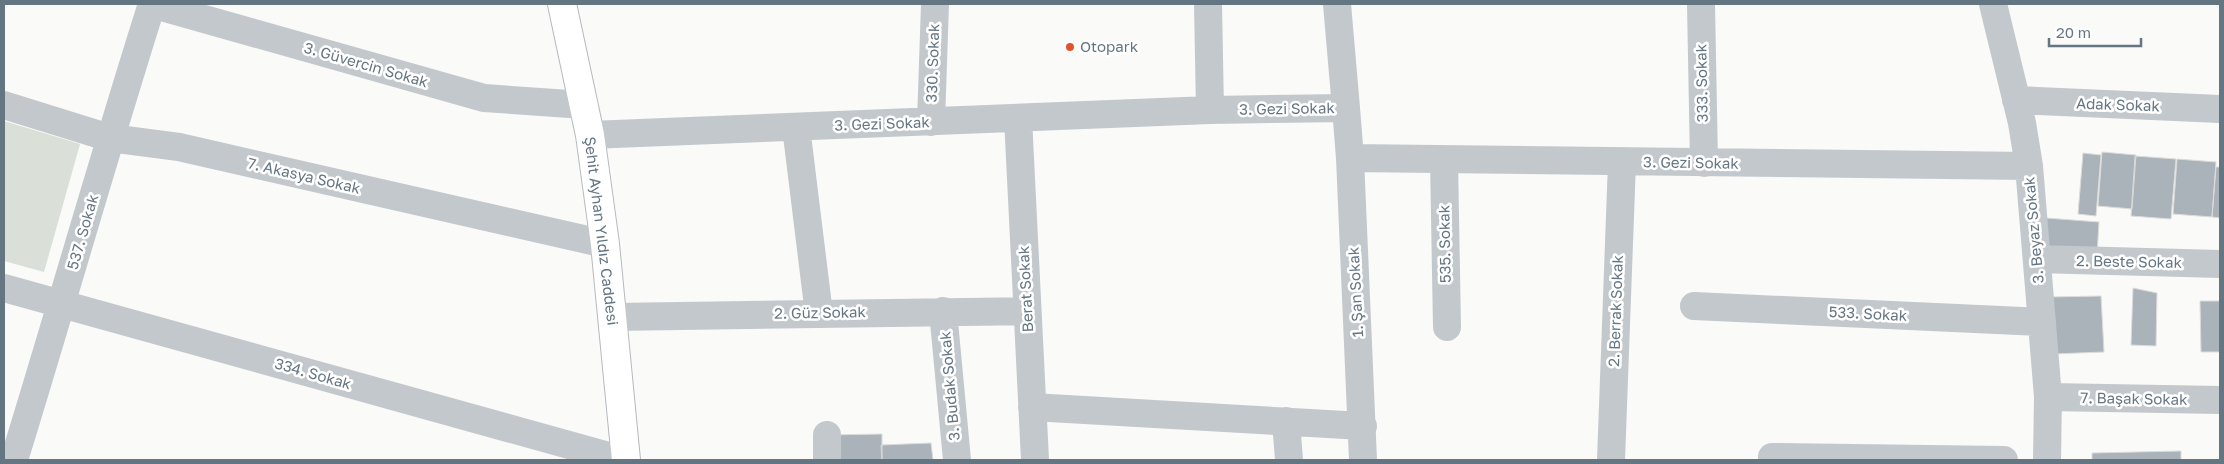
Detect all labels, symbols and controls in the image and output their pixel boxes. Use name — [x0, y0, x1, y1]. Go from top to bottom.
scale bar — [2049, 15, 2142, 47]
street label: 330. Sokak — [922, 23, 942, 103]
text: 20 m — [2056, 23, 2091, 41]
place label: Otopark — [1080, 37, 1139, 55]
street label: 3. Güvercin Sokak — [302, 38, 431, 91]
marker: Otopark — [1064, 41, 1076, 53]
street label: 333. Sokak — [1691, 43, 1711, 122]
street label: Adak Sokak — [2076, 94, 2161, 114]
street label: 3. Gezi Sokak — [1239, 98, 1335, 118]
street label: 3. Gezi Sokak — [834, 112, 931, 134]
street label: Şehit Ayhan Yıldız Caddesi — [581, 135, 623, 326]
street label: 3. Gezi Sokak — [1643, 152, 1739, 172]
street label: 7. Akasya Sokak — [246, 153, 363, 197]
street label: 3. Beyaz Sokak — [2019, 175, 2047, 284]
street label: 537. Sokak — [63, 191, 102, 271]
street label: 535. Sokak — [1434, 204, 1454, 283]
street label: Berat Sokak — [1014, 245, 1036, 333]
street label: 1. Şan Sokak — [1344, 246, 1366, 338]
street label: 2. Beste Sokak — [2076, 251, 2183, 271]
street label: 2. Berrak Sokak — [1604, 254, 1626, 367]
street label: 2. Güz Sokak — [774, 302, 867, 322]
street label: 533. Sokak — [1828, 302, 1908, 324]
street label: 3. Budak Sokak — [935, 330, 963, 442]
street label: 334. Sokak — [273, 354, 354, 393]
street label: 7. Başak Sokak — [2080, 388, 2188, 408]

